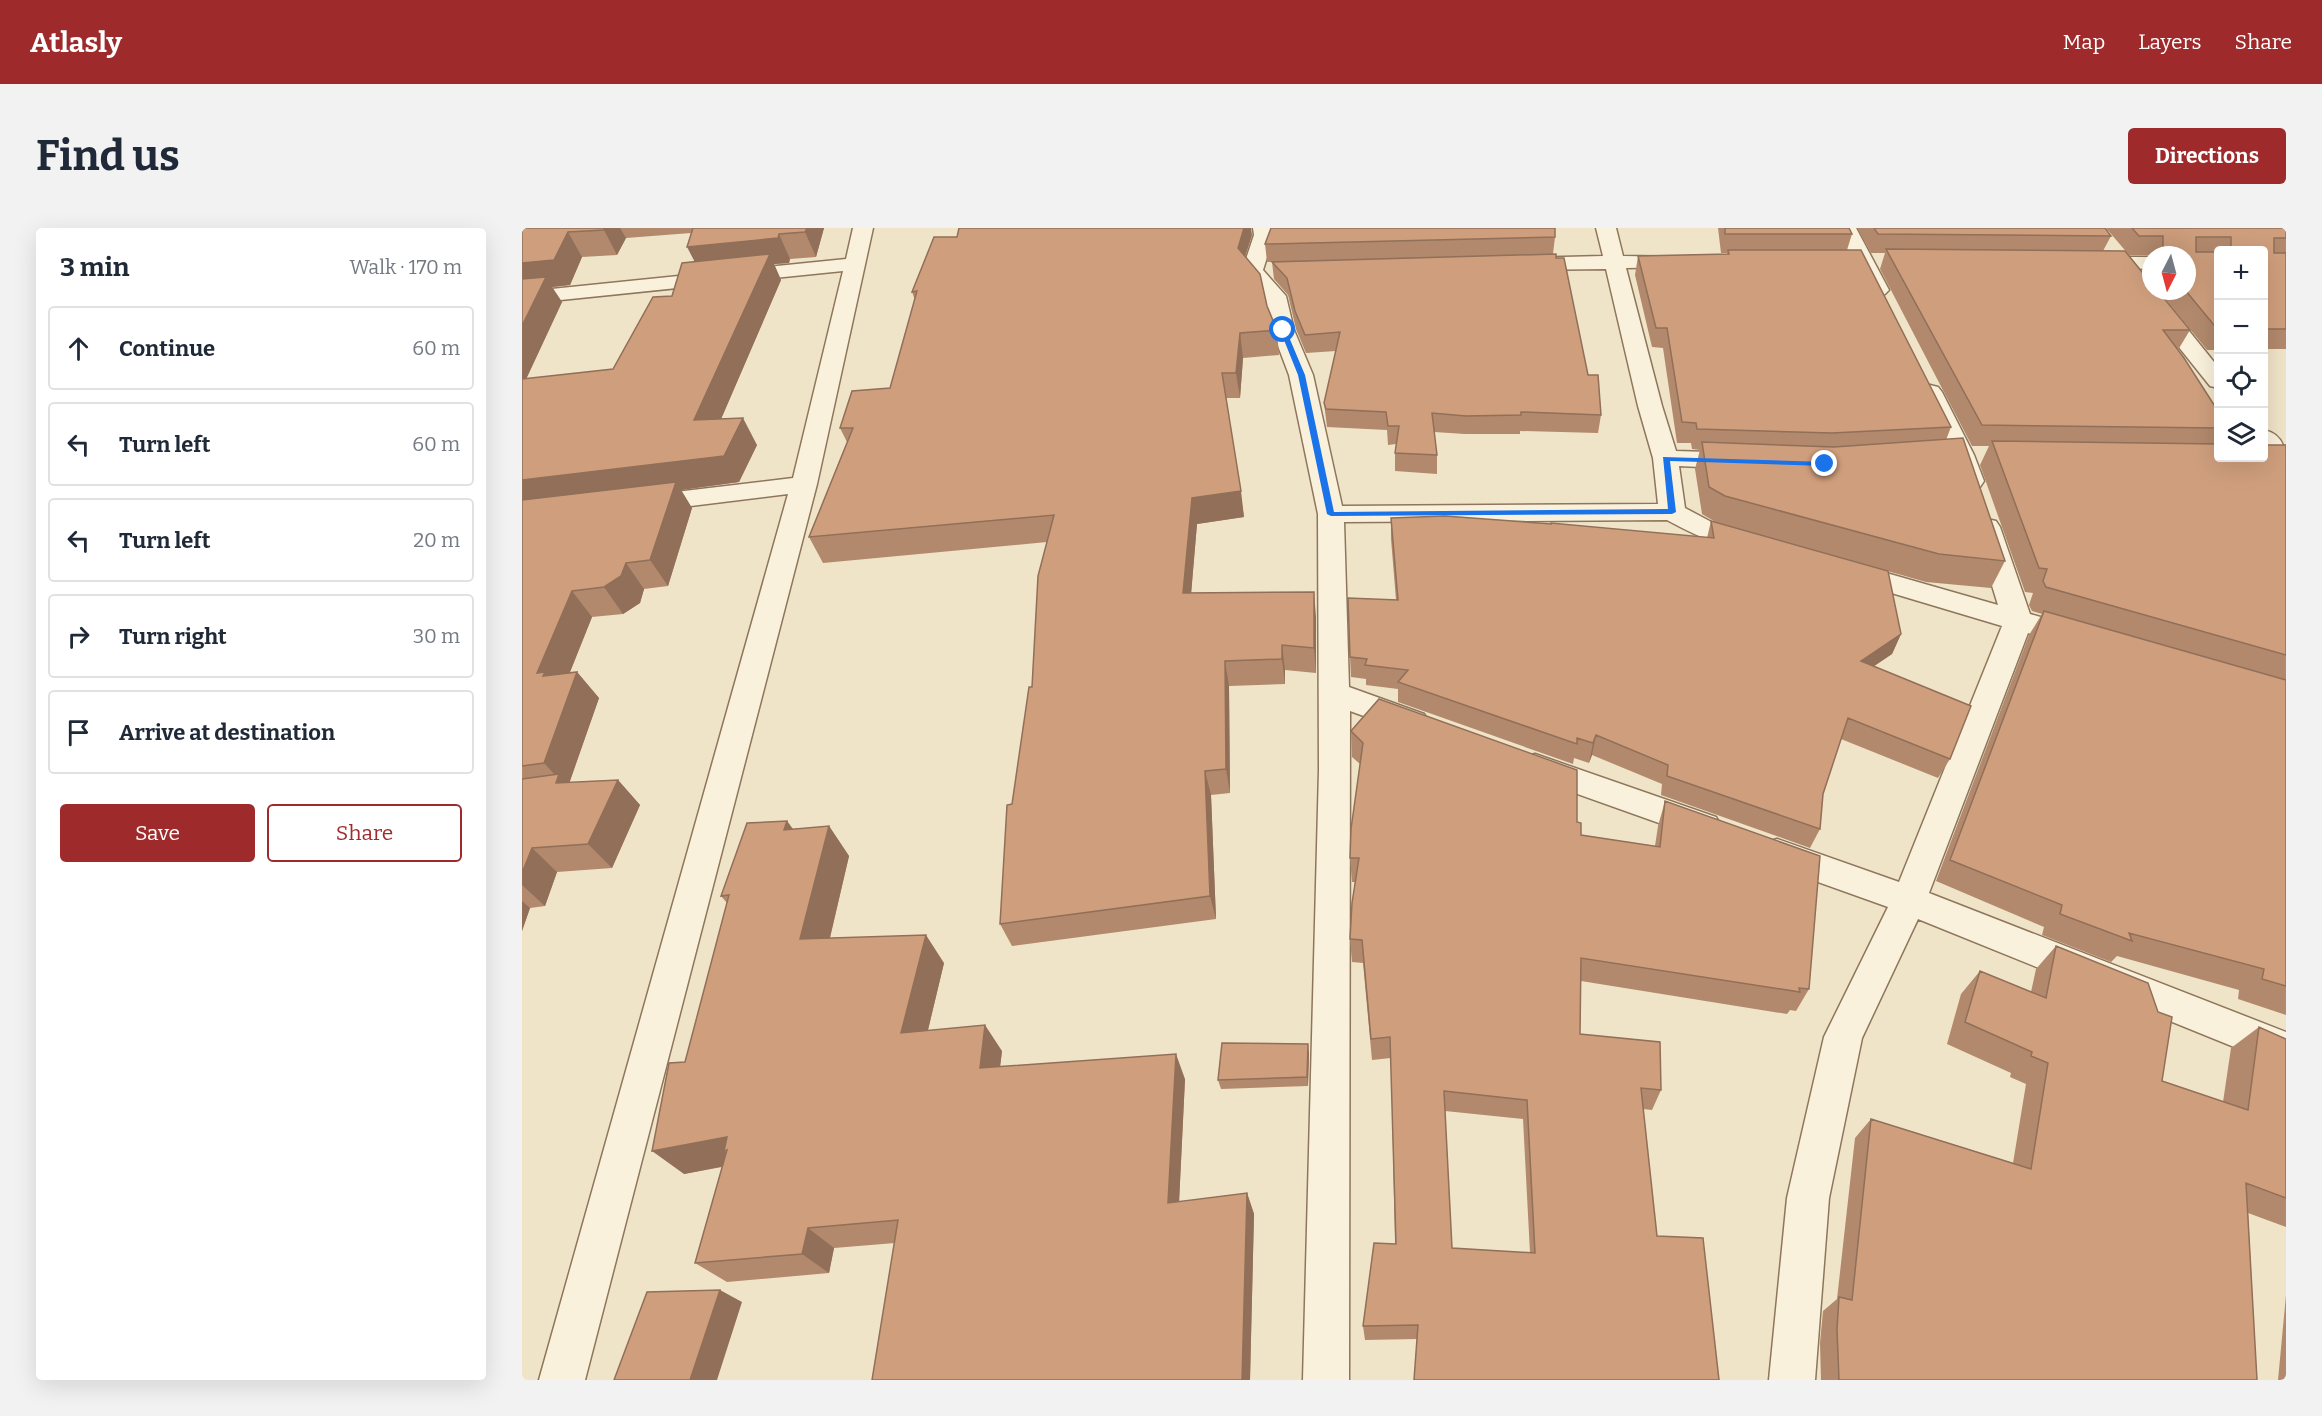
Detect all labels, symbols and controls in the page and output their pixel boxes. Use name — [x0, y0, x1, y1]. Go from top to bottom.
text: Atlasly — [30, 26, 122, 59]
text: Map — [2063, 29, 2105, 55]
text: Layers — [2138, 29, 2202, 55]
text: Share — [2235, 29, 2292, 55]
button: Directions — [2128, 128, 2286, 184]
text: Find us — [36, 131, 180, 181]
north arrow — [2142, 246, 2196, 300]
map controls — [2214, 246, 2268, 462]
button: + — [2214, 246, 2268, 300]
text: 3 min — [60, 252, 129, 283]
text: Walk · 170 m — [349, 255, 462, 279]
button: − — [2214, 300, 2268, 354]
route start — [1269, 316, 1295, 342]
icon: ahead — [62, 332, 95, 365]
text: Continue — [119, 335, 215, 362]
text: 60 m — [412, 336, 460, 360]
button: locate — [2214, 354, 2268, 408]
button: layers — [2214, 408, 2268, 462]
icon: left — [62, 428, 95, 461]
text: Turn left — [119, 431, 211, 458]
text: 60 m — [412, 432, 460, 456]
route end — [1811, 450, 1837, 476]
icon: left — [62, 524, 95, 557]
text: Turn left — [119, 527, 211, 554]
text: 20 m — [413, 528, 460, 552]
icon: right — [62, 620, 95, 653]
text: Turn right — [119, 623, 227, 650]
text: 30 m — [413, 624, 460, 648]
icon: arrive — [62, 716, 95, 749]
text: Arrive at destination — [119, 719, 335, 746]
button: Save — [60, 804, 255, 862]
button: Share — [267, 804, 462, 862]

